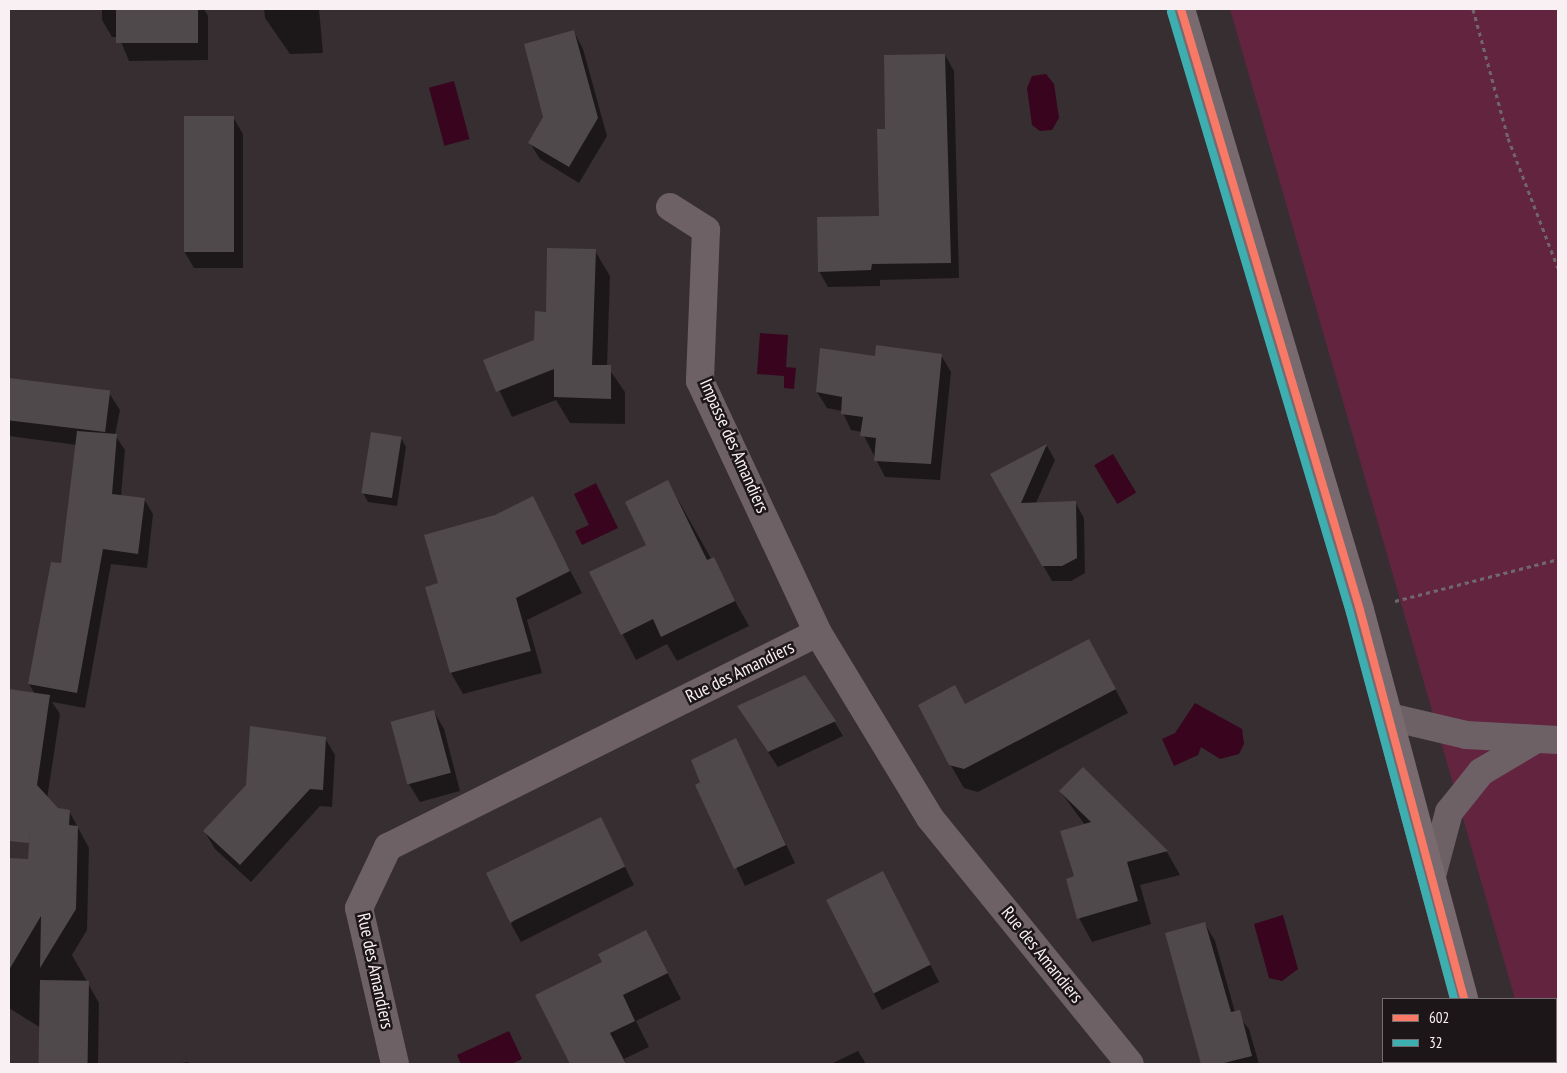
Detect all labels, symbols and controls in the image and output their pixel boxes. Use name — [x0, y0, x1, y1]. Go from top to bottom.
street label: Impasse des Amandiers — [695, 375, 773, 517]
street label: Rue des Amandiers — [682, 636, 798, 708]
street label: Rue des Amandiers — [996, 902, 1088, 1008]
street label: Rue des Amandiers — [352, 911, 398, 1031]
legend — [1382, 998, 1557, 1063]
text: 602 — [1429, 1008, 1449, 1027]
text: 32 — [1429, 1033, 1443, 1052]

